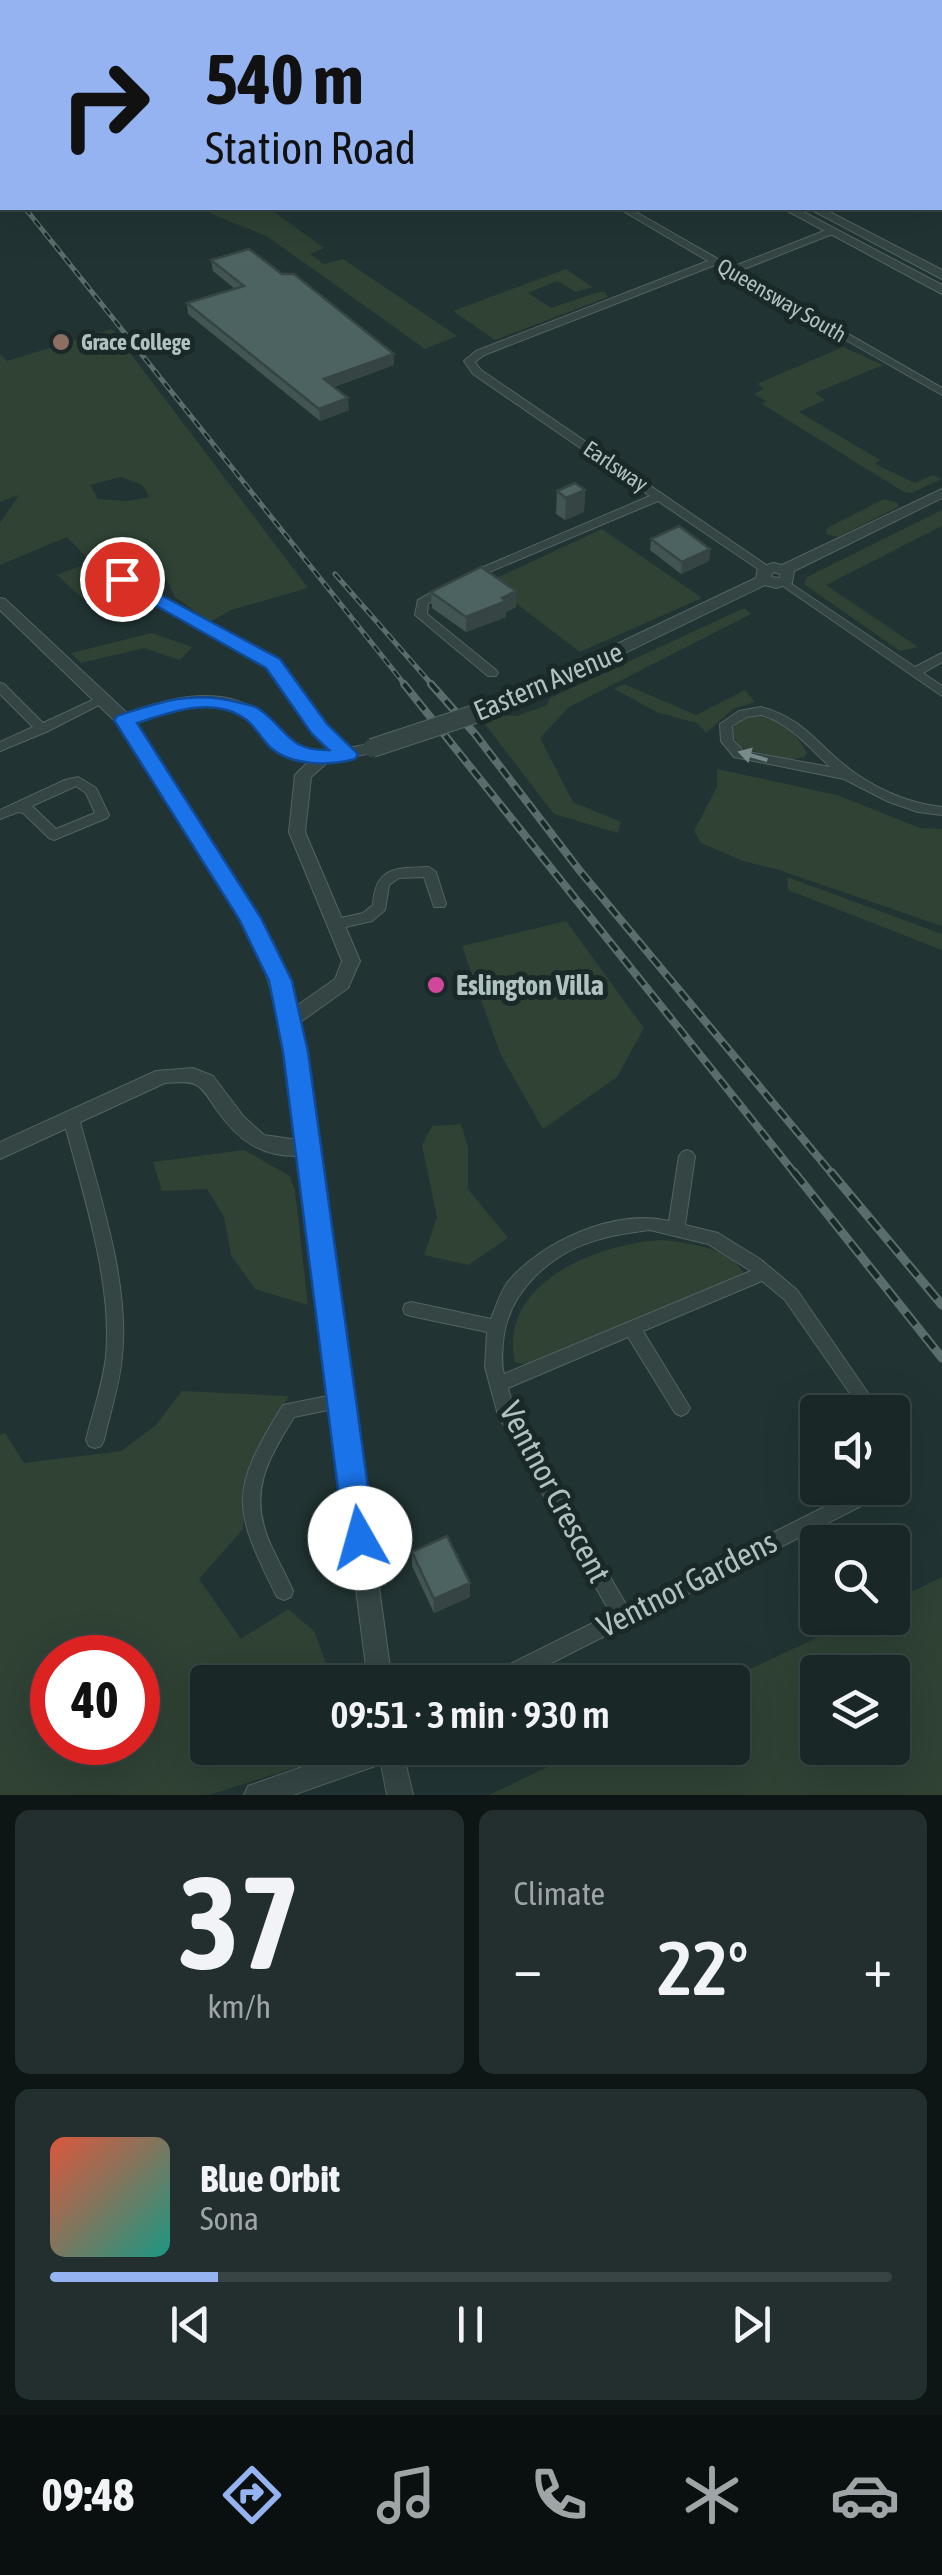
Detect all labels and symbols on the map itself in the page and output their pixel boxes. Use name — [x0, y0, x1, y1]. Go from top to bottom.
street label: Queensway South — [713, 253, 851, 347]
place label: Grace College — [81, 329, 191, 355]
marker: Grace College — [50, 331, 72, 353]
street label: Earlsway — [579, 435, 653, 497]
pin — [80, 537, 165, 622]
street label: Eastern Avenue — [469, 635, 627, 727]
one-way arrow — [737, 747, 768, 763]
place label: Eslington Villa — [456, 969, 604, 1001]
marker: Eslington Villa — [425, 974, 447, 996]
street label: Ventnor Crescent — [492, 1395, 619, 1588]
position arrow — [308, 1486, 412, 1590]
street label: Ventnor Gardens — [591, 1523, 783, 1645]
speed limit sign: 40 — [30, 1635, 160, 1765]

